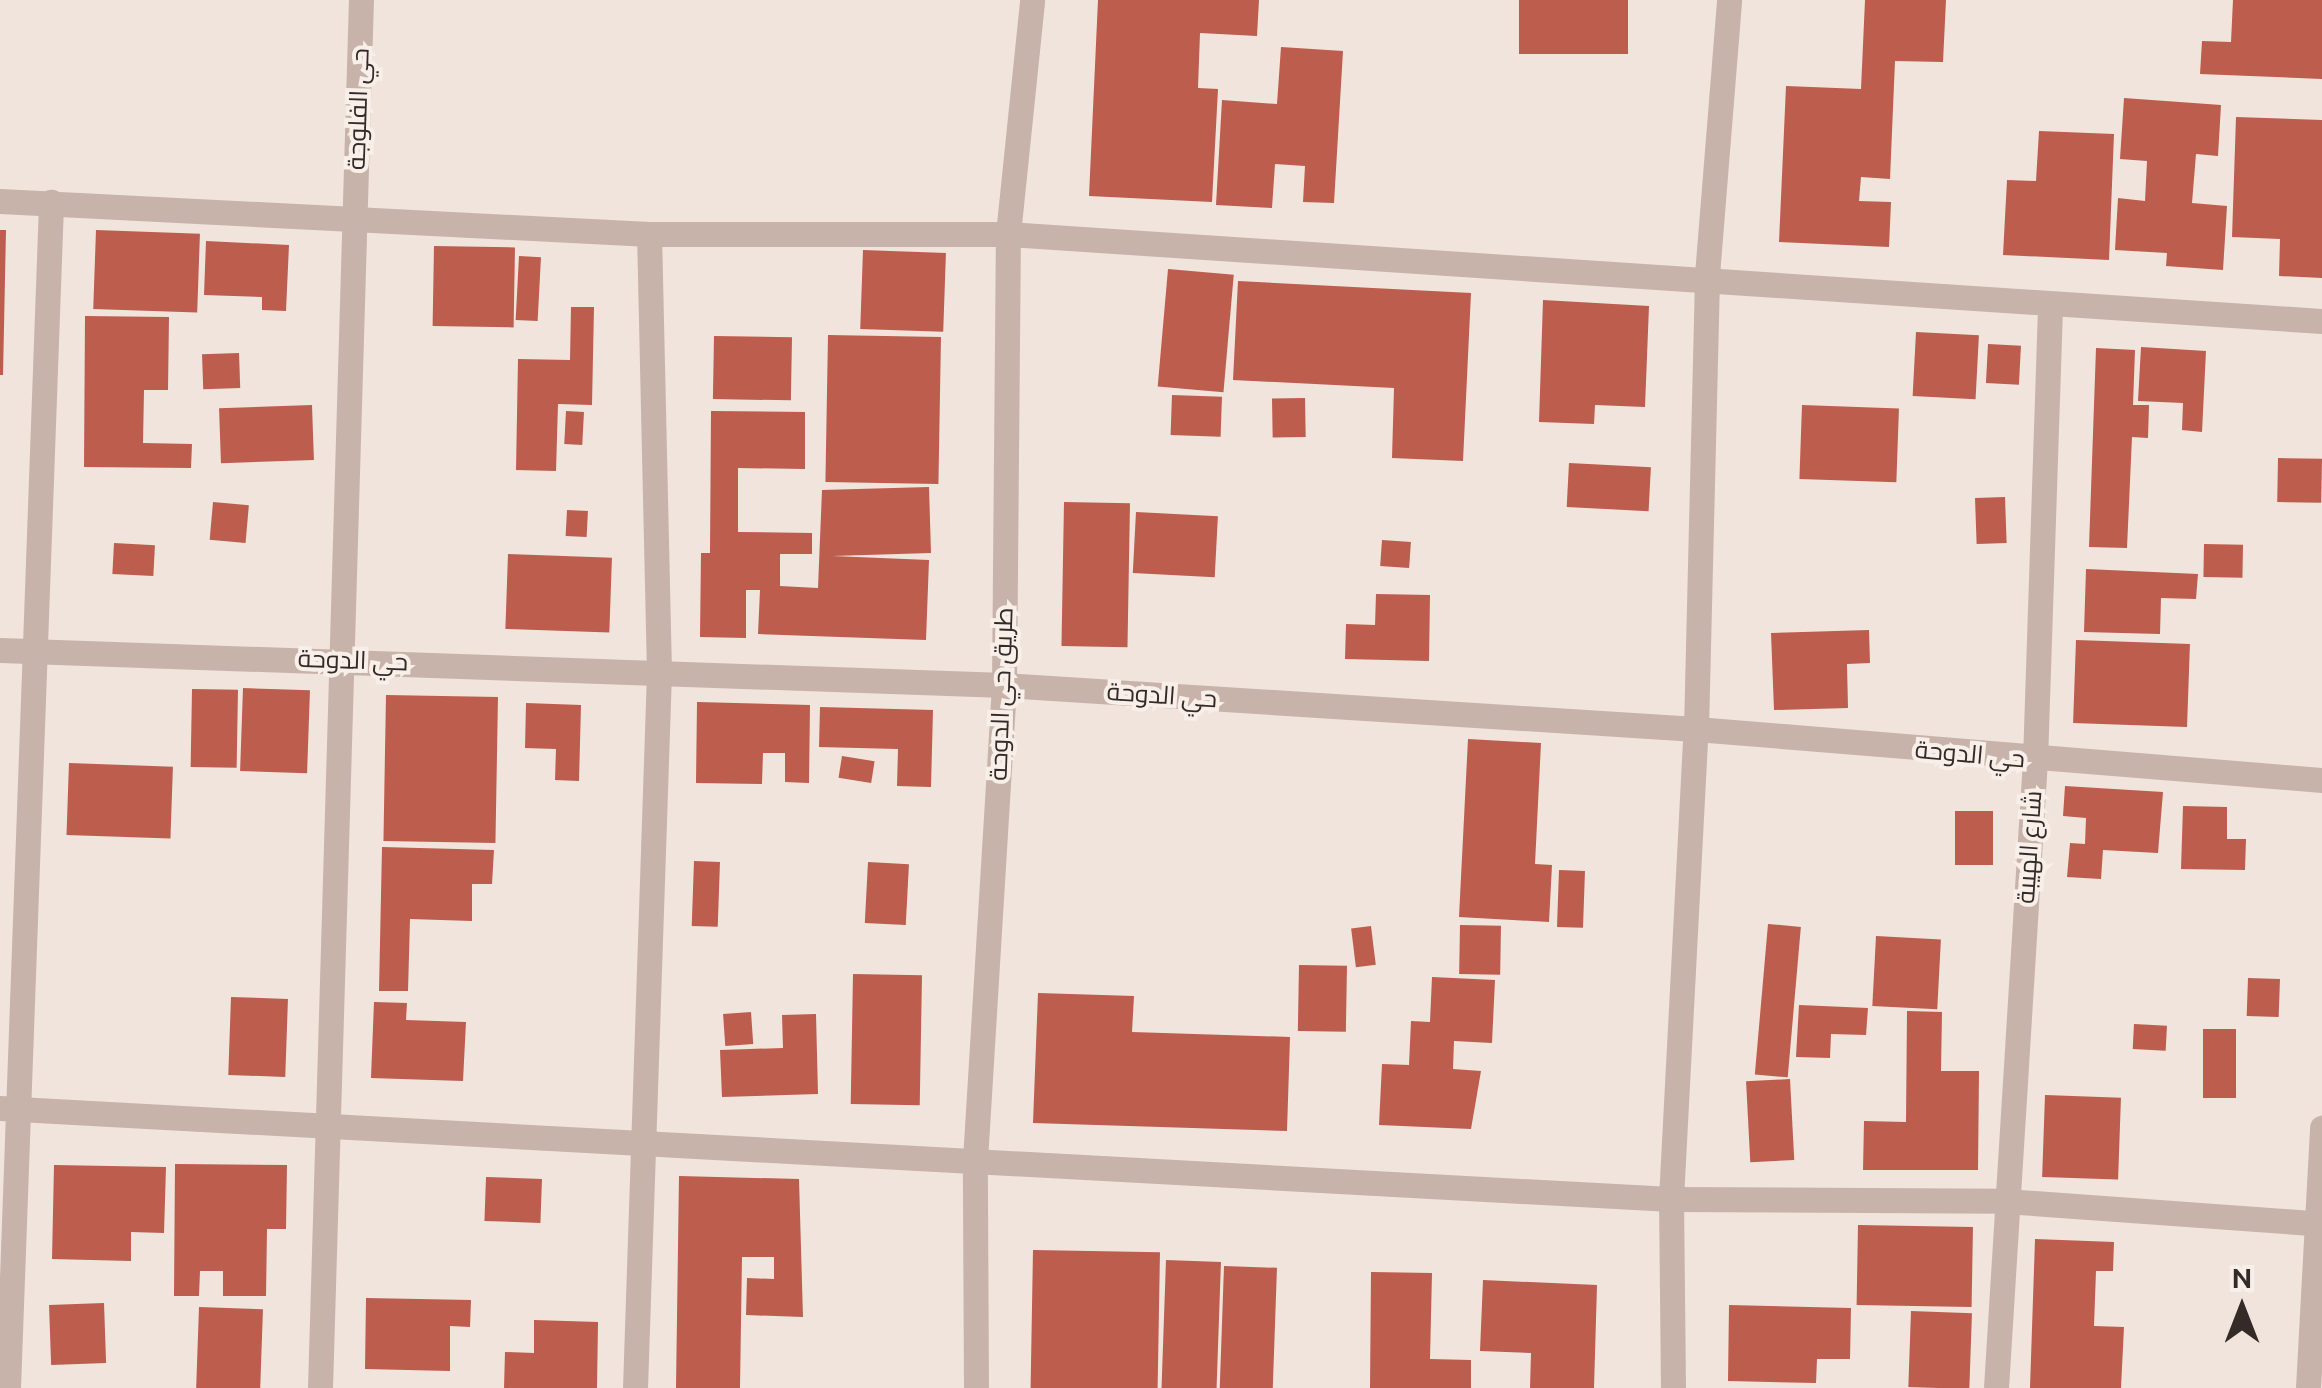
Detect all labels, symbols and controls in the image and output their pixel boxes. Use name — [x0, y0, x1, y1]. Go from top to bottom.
street label: حي الفلوجة — [341, 48, 375, 170]
street label: طريق حي الدوحة — [983, 607, 1019, 781]
street label: حي الدوحة — [297, 643, 409, 677]
street label: حي الدوحة — [1106, 676, 1218, 714]
street label: حي الدوحة — [1914, 734, 2026, 774]
street label: شارع الهيبة — [2010, 789, 2048, 905]
north arrow — [2192, 1258, 2292, 1358]
text: N — [2232, 1262, 2252, 1293]

